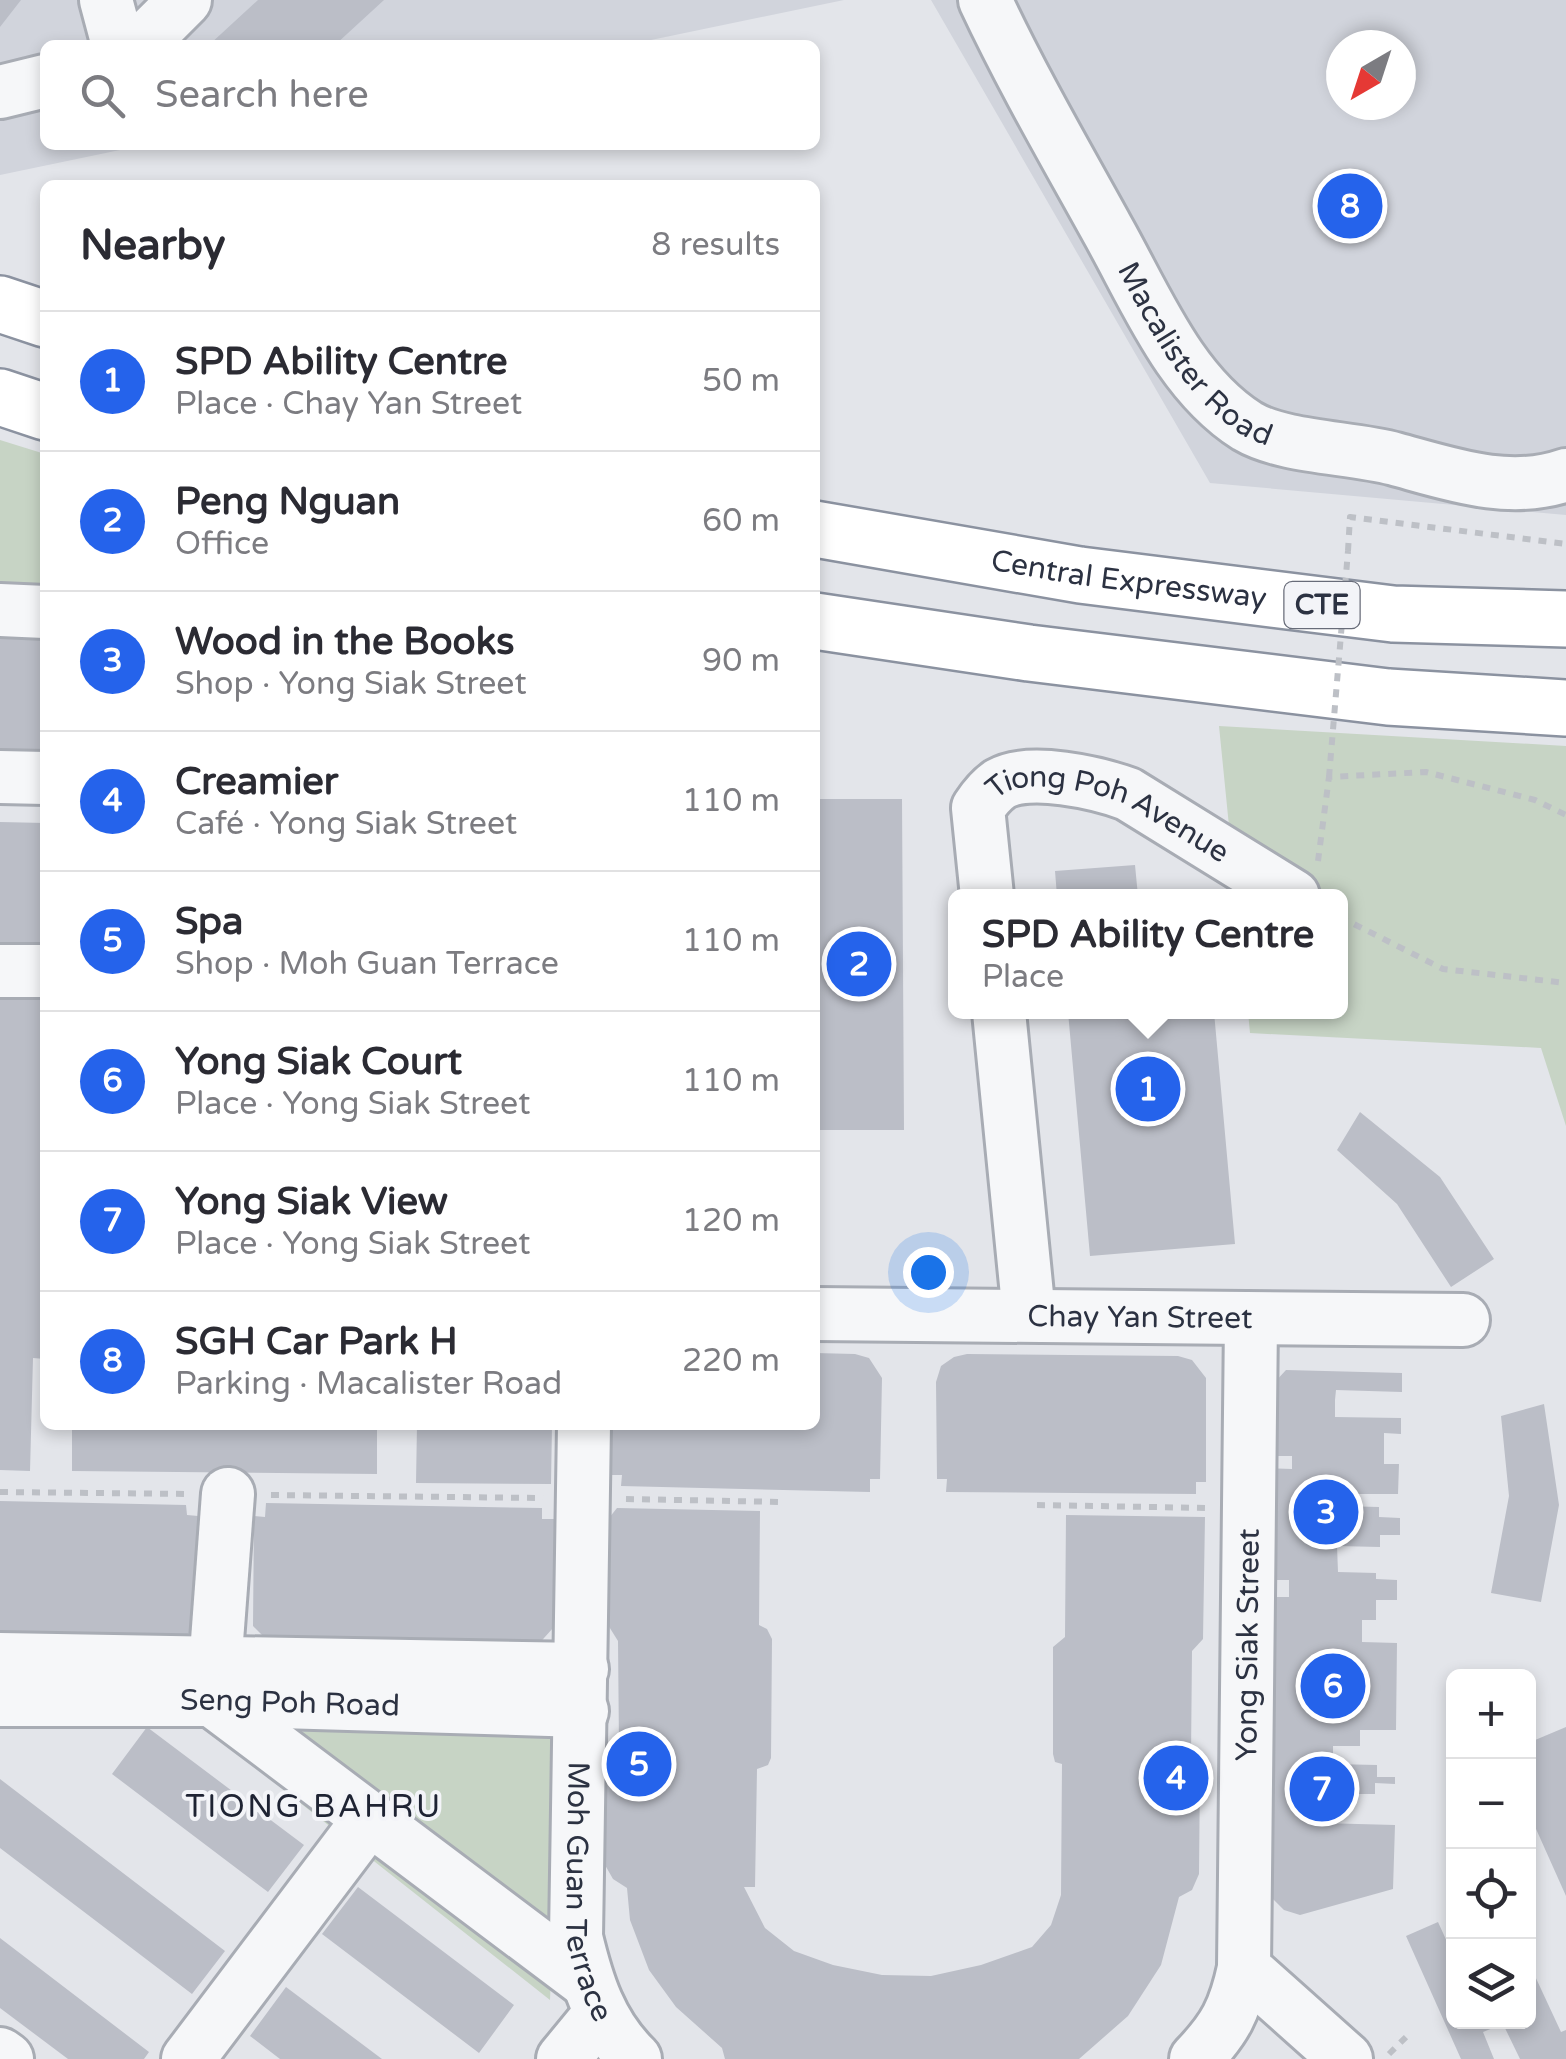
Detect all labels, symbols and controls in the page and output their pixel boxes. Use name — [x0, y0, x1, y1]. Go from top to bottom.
north arrow — [1326, 30, 1416, 120]
search box — [40, 40, 820, 150]
icon: search — [75, 68, 130, 123]
text: Search here — [155, 72, 369, 118]
pin: 8 — [1318, 168, 1382, 244]
text: Nearby — [80, 220, 225, 271]
text: 8 results — [651, 226, 780, 264]
street label: Macalister Road — [1110, 256, 1278, 454]
text: SPD Ability Centre — [175, 339, 507, 385]
text: 1 — [102, 362, 123, 400]
text: 50 m — [702, 362, 780, 400]
text: Place · Chay Yan Street — [175, 385, 522, 423]
text: Peng Nguan — [175, 479, 400, 525]
text: 2 — [102, 502, 123, 540]
text: 60 m — [702, 502, 780, 540]
text: Office — [175, 525, 269, 563]
street label: Central Expressway — [988, 541, 1269, 617]
road number: CTE — [1284, 582, 1360, 628]
text: Wood in the Books — [175, 619, 514, 665]
text: 3 — [102, 642, 123, 680]
text: 90 m — [702, 642, 780, 680]
text: Shop · Yong Siak Street — [175, 665, 527, 703]
street label: Tiong Poh Avenue — [978, 758, 1236, 871]
text: Creamier — [175, 759, 338, 805]
text: 4 — [102, 782, 123, 820]
text: 110 m — [682, 782, 780, 820]
text: Café · Yong Siak Street — [175, 805, 517, 843]
popup — [948, 889, 1348, 1019]
text: Spa — [175, 899, 243, 945]
text: SPD Ability Centre — [982, 912, 1314, 958]
text: 5 — [102, 922, 123, 960]
text: 110 m — [682, 922, 780, 960]
pin: 2 — [826, 926, 892, 1002]
text: Shop · Moh Guan Terrace — [175, 945, 559, 983]
text: Place — [982, 958, 1064, 996]
text: Yong Siak Court — [175, 1039, 462, 1085]
pin: 1 — [1116, 1052, 1180, 1126]
text: 6 — [102, 1062, 123, 1100]
text: 110 m — [682, 1062, 780, 1100]
text: Place · Yong Siak Street — [175, 1085, 530, 1123]
text: Yong Siak View — [175, 1179, 448, 1225]
text: 7 — [102, 1202, 123, 1240]
text: 120 m — [682, 1202, 780, 1240]
text: Place · Yong Siak Street — [175, 1225, 530, 1263]
your location — [903, 1247, 954, 1298]
street label: Chay Yan Street — [1027, 1297, 1253, 1337]
text: SGH Car Park H — [175, 1319, 458, 1365]
text: 8 — [102, 1342, 123, 1380]
text: 220 m — [682, 1342, 780, 1380]
text: Parking · Macalister Road — [175, 1365, 562, 1403]
pin: 3 — [1294, 1474, 1358, 1550]
street label: Yong Siak Street — [1228, 1528, 1267, 1761]
pin: 6 — [1300, 1648, 1366, 1724]
map controls — [1446, 1669, 1536, 2029]
button: + — [1446, 1669, 1536, 1759]
street label: Seng Poh Road — [180, 1682, 400, 1724]
pin: 5 — [606, 1726, 672, 1802]
pin: 4 — [1144, 1740, 1208, 1816]
pin: 7 — [1290, 1752, 1354, 1826]
button: − — [1446, 1759, 1536, 1849]
street label: Moh Guan Terrace — [557, 1761, 621, 2028]
district label: TIONG BAHRU — [185, 1788, 443, 1826]
button: locate — [1446, 1849, 1536, 1939]
button: layers — [1446, 1939, 1536, 2029]

